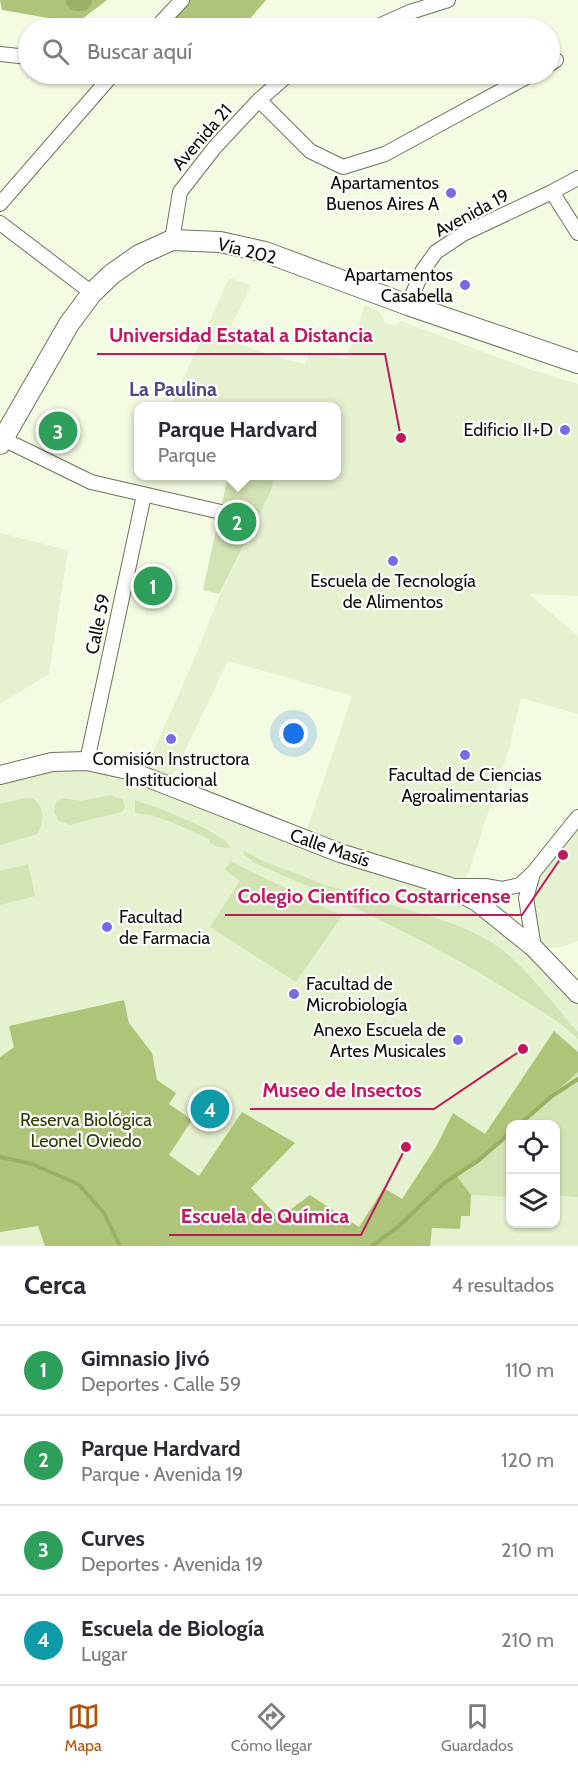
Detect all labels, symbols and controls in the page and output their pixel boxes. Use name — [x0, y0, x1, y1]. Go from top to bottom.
search box — [18, 18, 560, 84]
icon: search — [39, 35, 72, 68]
text: Buscar aquí — [87, 38, 192, 65]
street label: Avenida 21 — [167, 100, 237, 174]
place label: Apartamentos Buenos Aires A — [326, 172, 439, 215]
street label: Avenida 19 — [431, 184, 513, 242]
marker: Apartamentos Buenos Aires A — [444, 186, 458, 200]
street label: Vía 202 — [215, 233, 279, 269]
place label: Apartamentos Casabella — [345, 264, 453, 307]
marker: Apartamentos Casabella — [458, 278, 472, 292]
callout: Universidad Estatal a Distancia — [97, 316, 385, 354]
text: Universidad Estatal a Distancia — [109, 323, 373, 347]
district label: La Paulina — [129, 377, 217, 401]
popup — [134, 402, 341, 480]
pin: 3 — [38, 408, 78, 454]
text: Parque Hardvard — [158, 416, 317, 443]
place label: Edificio II+D — [464, 419, 553, 441]
marker: Edificio II+D — [558, 423, 572, 437]
text: Parque — [158, 443, 216, 467]
pin: 2 — [218, 500, 256, 544]
marker: Escuela de Tecnología de Alimentos — [386, 554, 400, 568]
pin: 1 — [134, 564, 172, 608]
place label: Escuela de Tecnología de Alimentos — [310, 570, 476, 613]
street label: Calle 59 — [81, 592, 115, 656]
your location — [279, 719, 308, 748]
marker: Comisión Instructora Institucional — [164, 732, 178, 746]
place label: Comisión Instructora Institucional — [92, 748, 250, 791]
marker: Facultad de Ciencias Agroalimentarias — [458, 748, 472, 762]
place label: Facultad de Ciencias Agroalimentarias — [388, 764, 542, 807]
street label: Calle Masís — [287, 824, 373, 872]
callout: Colegio Científico Costarricense — [225, 877, 522, 915]
text: Colegio Científico Costarricense — [238, 884, 510, 908]
place label: Facultad de Farmacia — [119, 906, 210, 949]
marker: Facultad de Farmacia — [100, 920, 114, 934]
place label: Facultad de Microbiología — [306, 973, 408, 1016]
marker: Facultad de Microbiología — [287, 987, 301, 1001]
place label: Anexo Escuela de Artes Musicales — [313, 1019, 446, 1062]
marker: Anexo Escuela de Artes Musicales — [451, 1033, 465, 1047]
callout: Museo de Insectos — [250, 1071, 434, 1109]
text: Museo de Insectos — [262, 1078, 422, 1102]
pin: 4 — [190, 1086, 230, 1132]
park label: Reserva Biológica Leonel Oviedo — [20, 1109, 152, 1152]
map controls — [506, 1120, 560, 1228]
button: locate — [506, 1120, 560, 1174]
button: layers — [506, 1174, 560, 1228]
callout: Escuela de Química — [169, 1197, 361, 1235]
text: Escuela de Química — [181, 1204, 349, 1228]
text: Cerca — [24, 1269, 86, 1301]
text: 4 resultados — [452, 1273, 554, 1297]
text: Gimnasio Jivó — [81, 1345, 210, 1372]
text: 1 — [40, 1358, 47, 1382]
text: 110 m — [505, 1358, 554, 1382]
text: Deportes · Calle 59 — [81, 1372, 241, 1396]
text: Parque Hardvard — [81, 1435, 241, 1462]
text: 2 — [38, 1448, 49, 1472]
text: 120 m — [501, 1448, 554, 1472]
text: Parque · Avenida 19 — [81, 1462, 243, 1486]
text: Curves — [81, 1525, 145, 1552]
text: 3 — [38, 1538, 49, 1562]
text: 210 m — [501, 1538, 554, 1562]
text: Deportes · Avenida 19 — [81, 1552, 263, 1576]
text: Escuela de Biología — [81, 1615, 264, 1642]
text: 4 — [37, 1628, 50, 1652]
text: 210 m — [501, 1628, 554, 1652]
text: Lugar — [81, 1642, 127, 1666]
tab: Mapa — [65, 1700, 102, 1755]
tab: Cómo llegar — [231, 1700, 312, 1755]
tab: Guardados — [441, 1700, 513, 1755]

